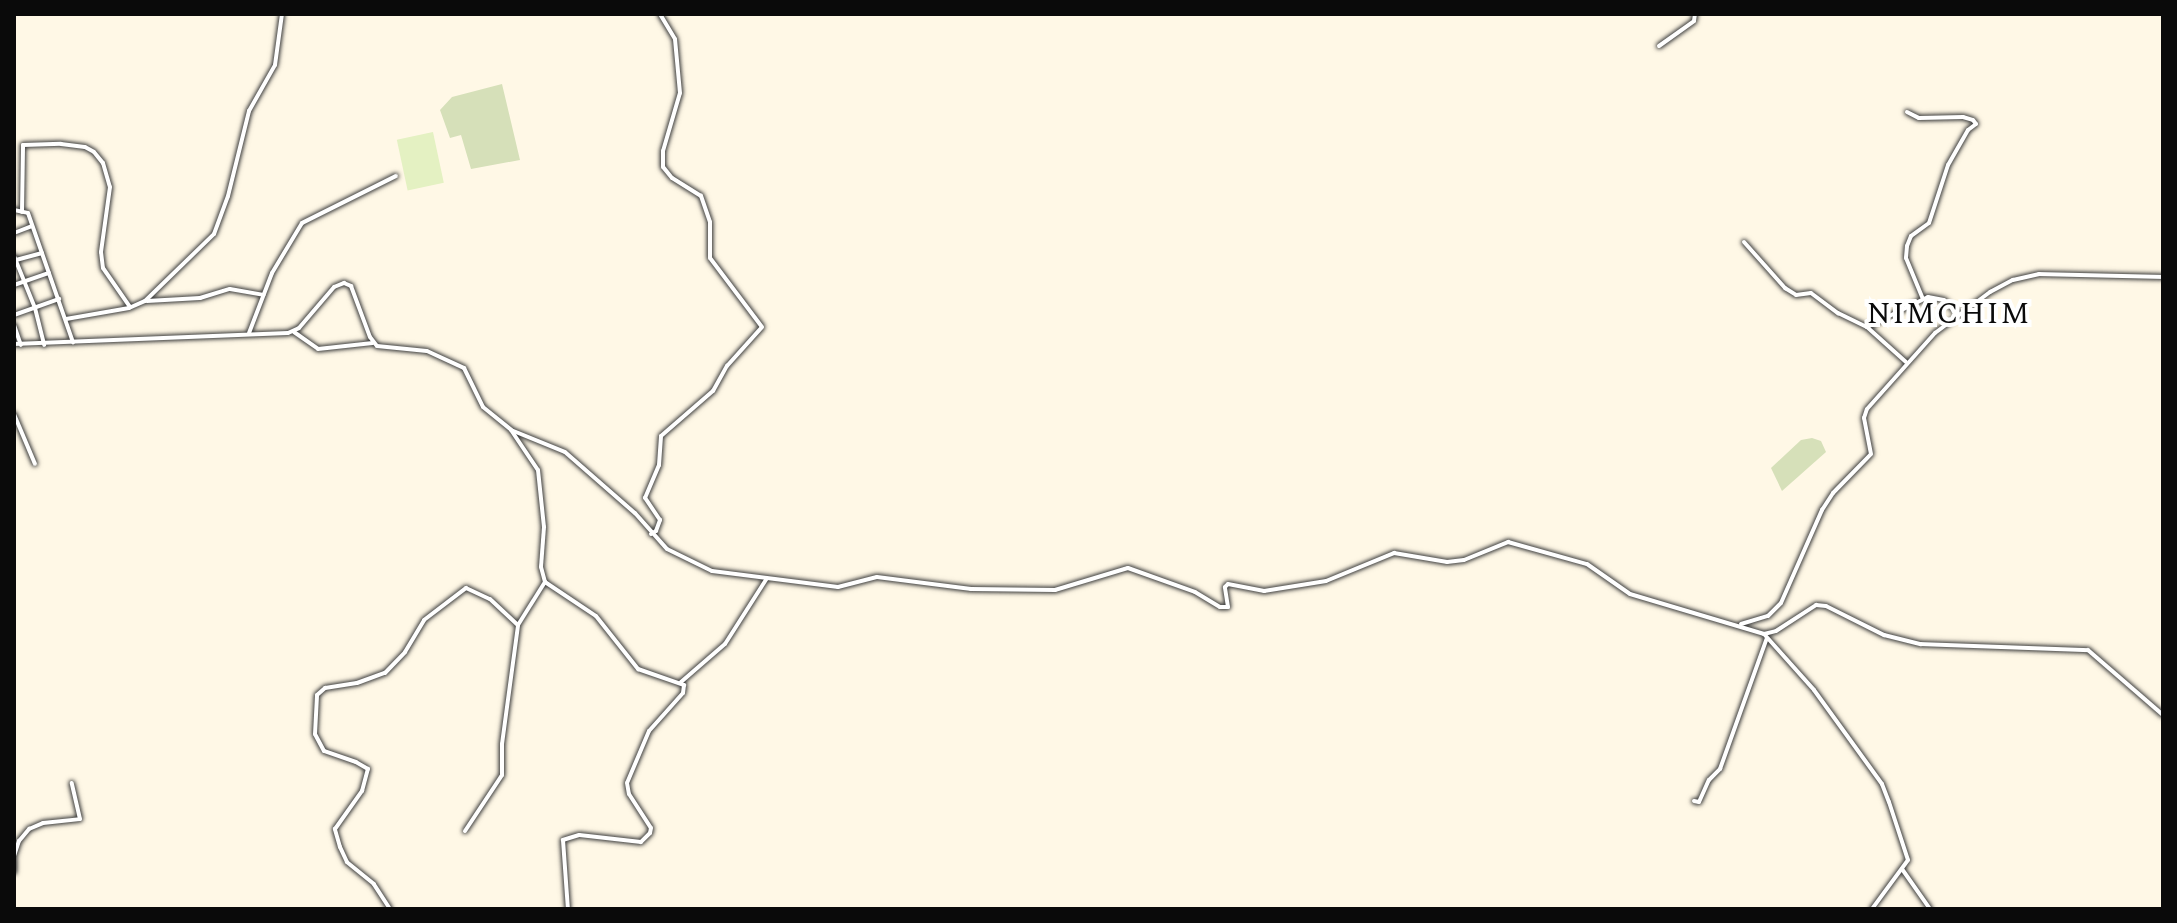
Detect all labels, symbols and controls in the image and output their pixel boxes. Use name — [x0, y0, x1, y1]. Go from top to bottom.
district label: NIMCHIM — [1867, 296, 2031, 332]

